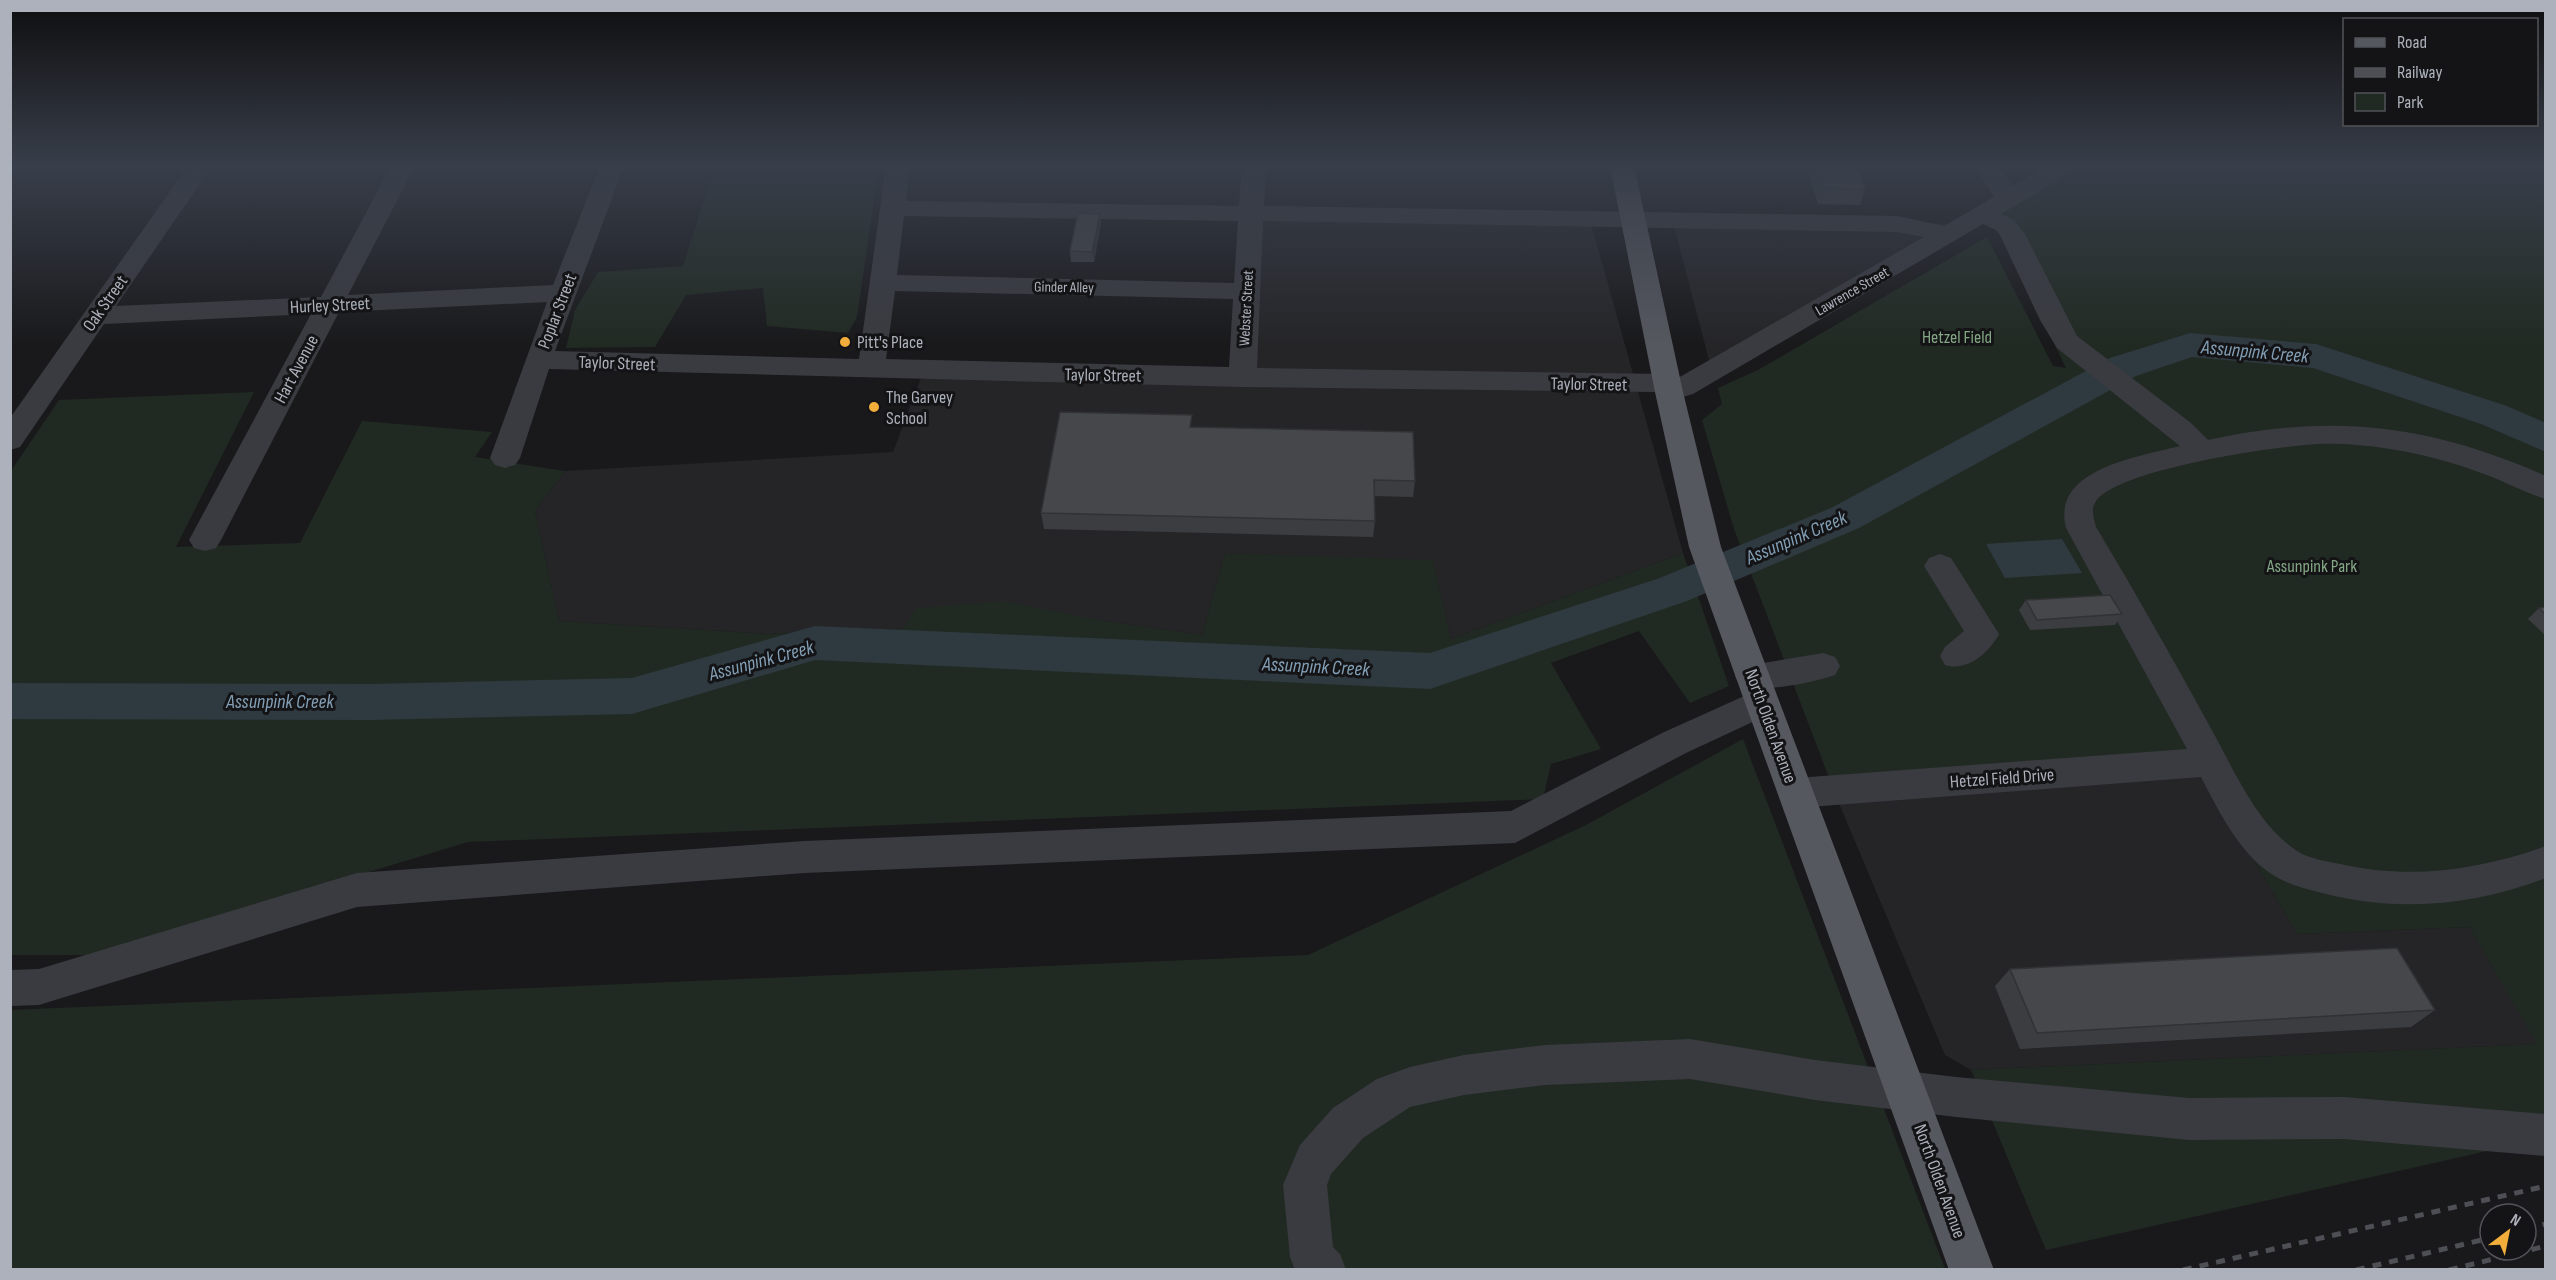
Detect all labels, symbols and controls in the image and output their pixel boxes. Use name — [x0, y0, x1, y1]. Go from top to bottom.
legend — [2343, 18, 2538, 126]
text: Road — [2397, 32, 2427, 53]
text: Railway — [2397, 62, 2442, 83]
text: Park — [2397, 92, 2423, 113]
street label: Lawrence Street — [1812, 262, 1893, 320]
street label: Webster Street — [1235, 269, 1258, 346]
street label: Poplar Street — [534, 270, 582, 352]
street label: Oak Street — [79, 271, 132, 335]
street label: Ginder Alley — [1034, 277, 1094, 298]
street label: Hurley Street — [289, 293, 371, 318]
park label: Hetzel Field — [1922, 327, 1992, 348]
street label: Hart Avenue — [270, 332, 323, 407]
place label: Pitt's Place — [857, 332, 923, 353]
marker: Pitt's Place — [838, 335, 852, 349]
water label: Assunpink Creek — [2199, 335, 2310, 369]
street label: Taylor Street — [578, 352, 656, 375]
street label: Taylor Street — [1064, 364, 1142, 387]
street label: Taylor Street — [1550, 373, 1628, 396]
place label: The Garvey School — [886, 387, 953, 429]
marker: The Garvey School — [867, 400, 881, 414]
water label: Assunpink Creek — [1741, 506, 1851, 570]
park label: Assunpink Park — [2266, 556, 2357, 577]
water label: Assunpink Creek — [705, 635, 817, 687]
water label: Assunpink Creek — [1261, 652, 1371, 682]
street label: North Olden Avenue — [1740, 666, 1801, 786]
water label: Assunpink Creek — [225, 690, 334, 714]
street label: Hetzel Field Drive — [1949, 764, 2055, 793]
street label: North Olden Avenue — [1909, 1121, 1970, 1241]
north arrow — [2478, 1202, 2538, 1262]
text: N — [2506, 1210, 2524, 1231]

